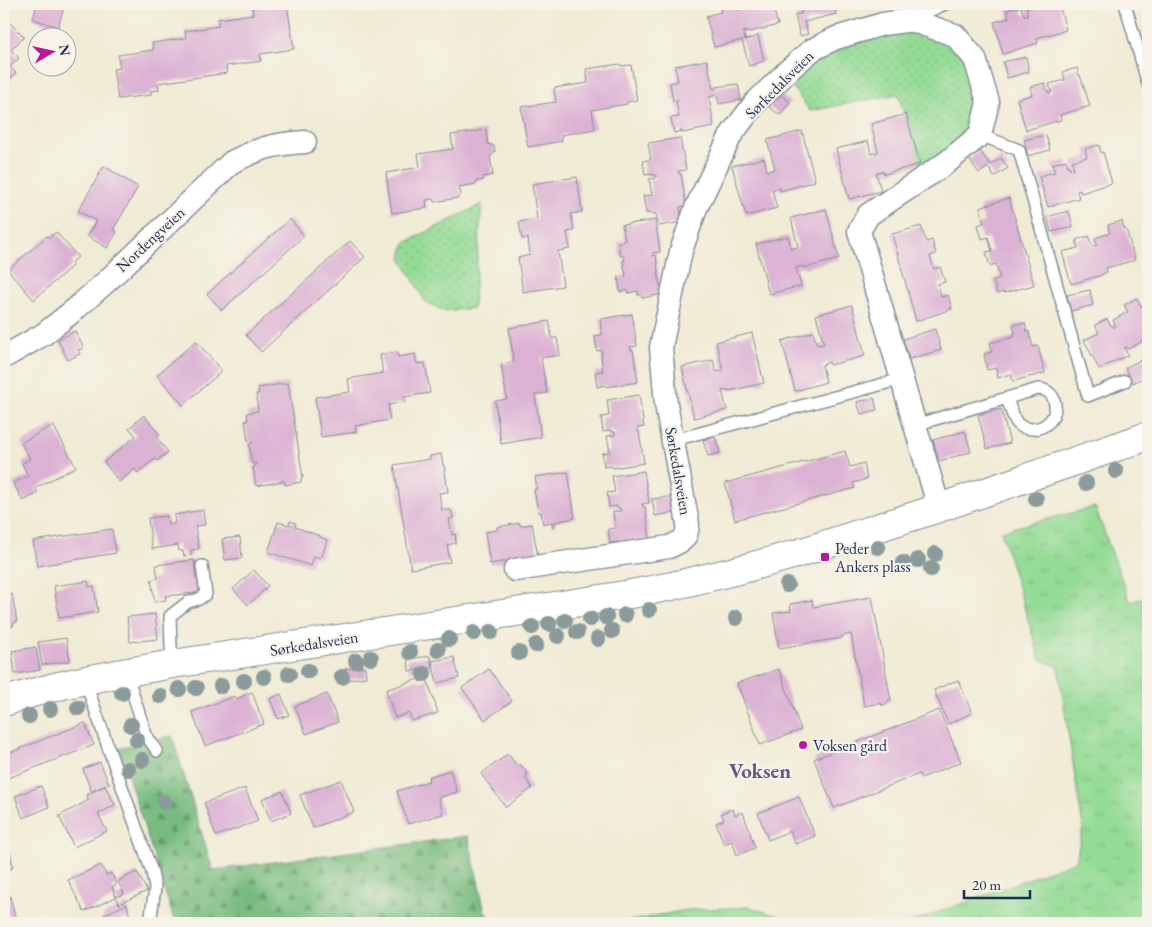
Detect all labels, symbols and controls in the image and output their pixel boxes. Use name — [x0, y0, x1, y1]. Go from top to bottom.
north arrow — [28, 28, 78, 78]
text: N — [55, 43, 75, 58]
street label: Sørkedalsveien — [740, 45, 819, 123]
street label: Nordengveien — [111, 202, 190, 277]
street label: Sørkedalsveien — [660, 425, 697, 517]
place label: Peder Ankers plass — [834, 538, 911, 577]
marker: Peder Ankers plass — [819, 551, 831, 563]
street label: Sørkedalsveien — [268, 626, 360, 661]
place label: Voksen gård — [813, 735, 888, 756]
marker: Voksen gård — [797, 739, 809, 751]
district label: Voksen — [729, 757, 791, 784]
scale bar — [964, 867, 1031, 899]
text: 20 m — [972, 875, 1001, 894]

